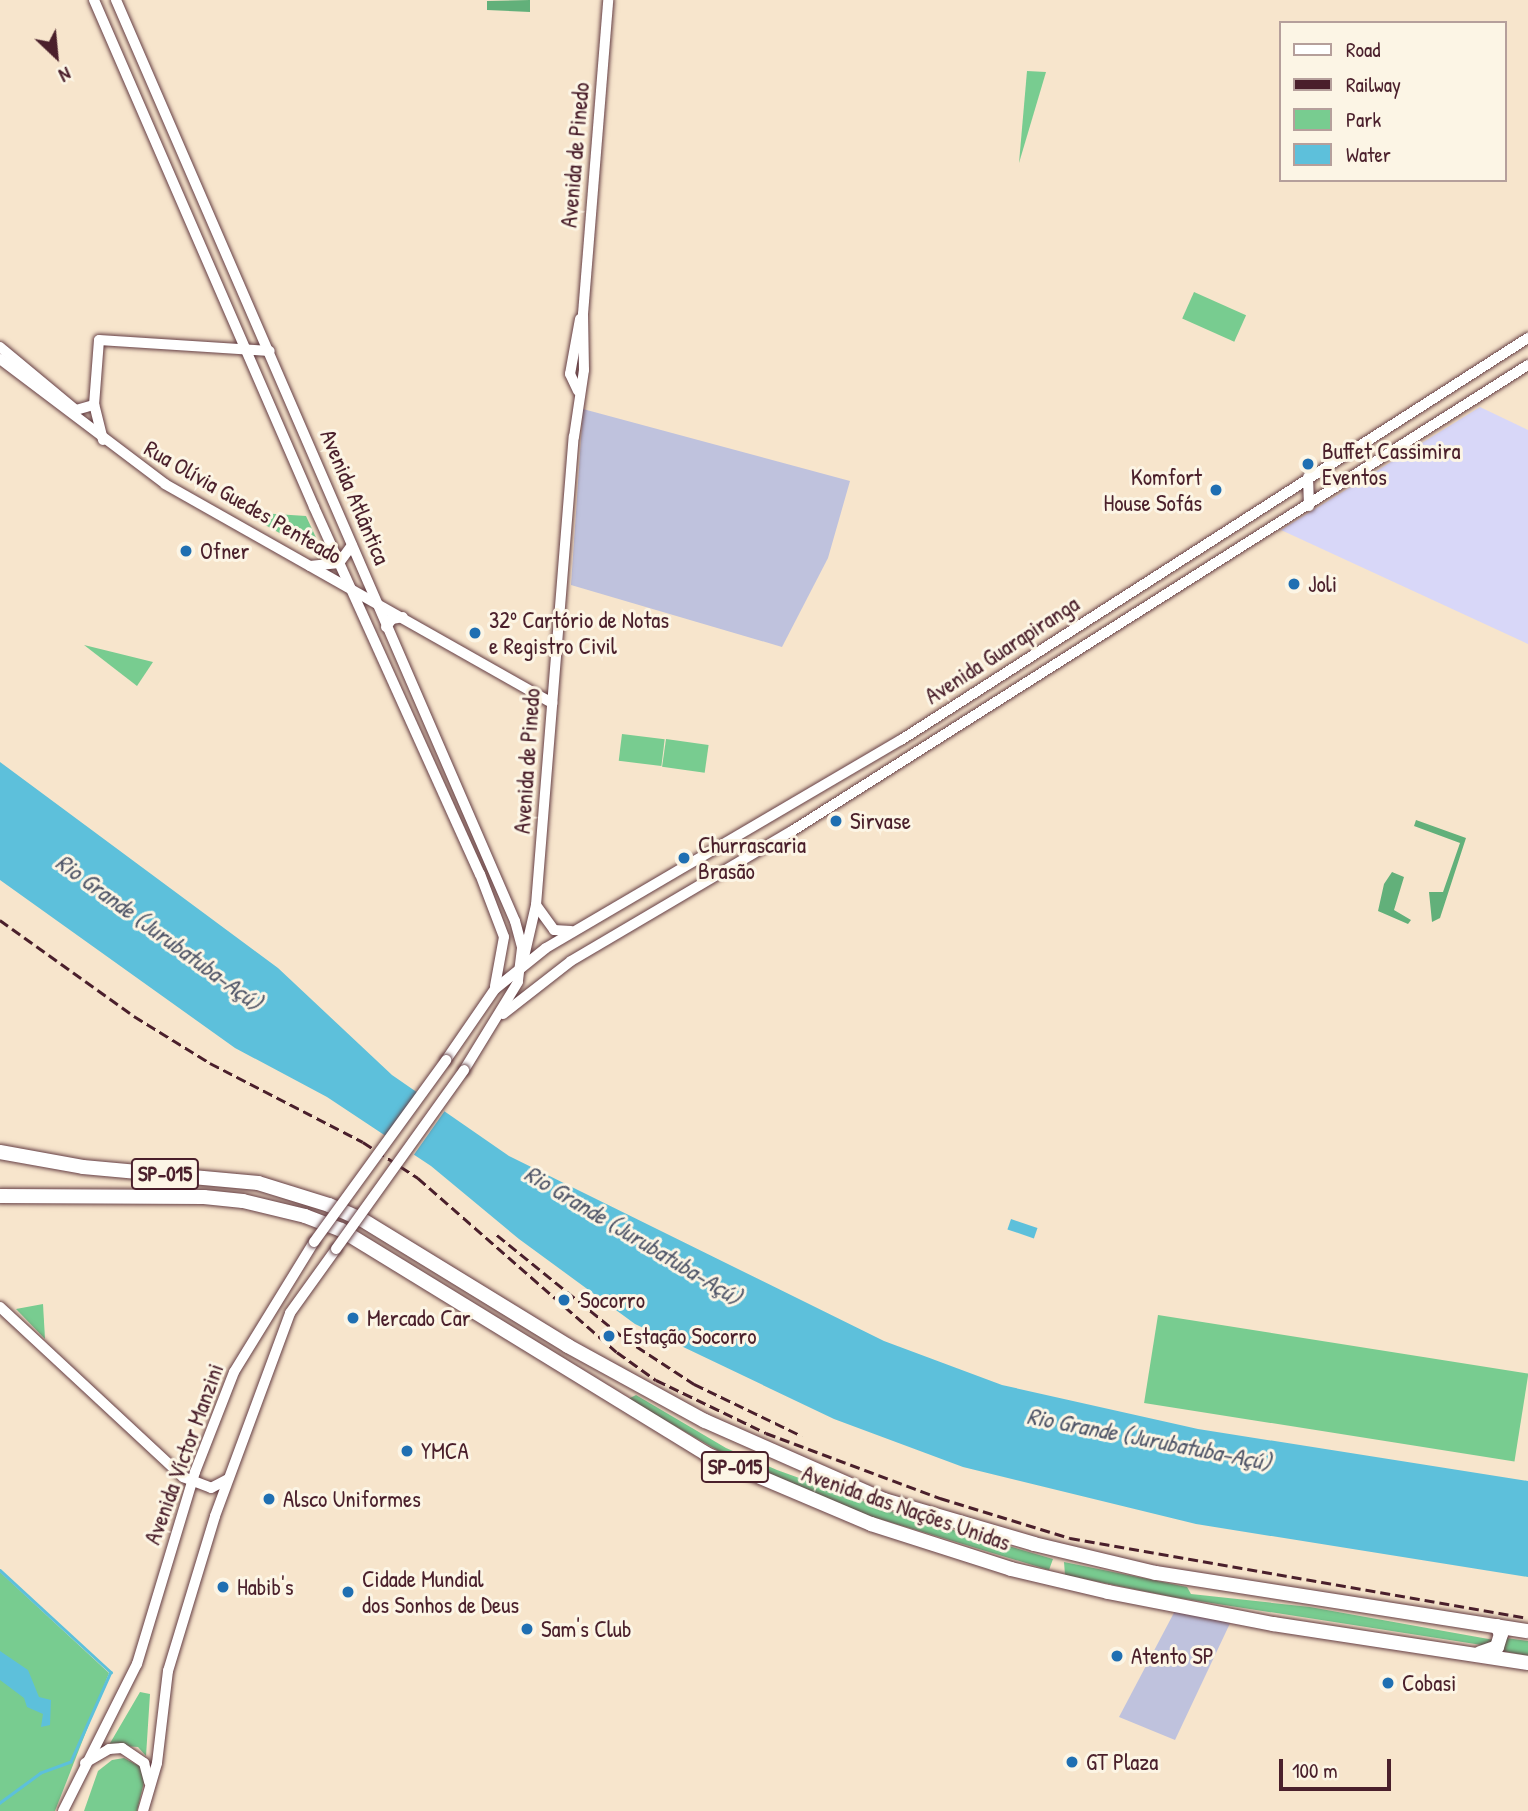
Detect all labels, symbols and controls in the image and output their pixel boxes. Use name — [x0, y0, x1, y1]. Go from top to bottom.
north arrow — [21, 21, 91, 91]
legend — [1280, 21, 1507, 182]
text: Road — [1346, 35, 1380, 64]
text: N — [55, 61, 75, 89]
text: Railway — [1346, 70, 1401, 99]
street label: Avenida de Pinedo — [555, 81, 595, 229]
text: Park — [1346, 105, 1381, 134]
text: Water — [1346, 140, 1391, 169]
street label: Avenida Atlântica — [314, 425, 396, 569]
street label: Rua Olívia Guedes Penteado — [139, 434, 347, 570]
place label: Buffet Cassimira Eventos — [1322, 437, 1460, 491]
marker: Buffet Cassimira Eventos — [1300, 456, 1316, 472]
place label: Komfort House Sofás — [1104, 463, 1202, 517]
marker: Komfort House Sofás — [1208, 482, 1224, 498]
place label: Ofner — [200, 537, 249, 565]
marker: Ofner — [178, 543, 194, 559]
place label: Joli — [1308, 570, 1337, 598]
marker: Joli — [1286, 576, 1302, 592]
street label: Avenida Guarapiranga — [920, 590, 1084, 710]
place label: 32º Cartório de Notas e Registro Civil — [489, 606, 669, 660]
marker: 32º Cartório de Notas e Registro Civil — [467, 625, 483, 641]
street label: Avenida de Pinedo — [508, 687, 546, 835]
place label: Sirvase — [850, 807, 911, 835]
marker: Sirvase — [828, 813, 844, 829]
place label: Churrascaria Brasão — [698, 831, 806, 885]
water label: Rio Grande (Jurubatuba-Açú) — [50, 848, 268, 1016]
marker: Churrascaria Brasão — [676, 850, 692, 866]
road number: SP-015 — [130, 1156, 200, 1192]
water label: Rio Grande (Jurubatuba-Açú) — [519, 1159, 747, 1311]
place label: Socorro — [580, 1286, 645, 1314]
marker: Socorro — [554, 1290, 574, 1310]
place label: Mercado Car — [367, 1304, 471, 1332]
marker: Mercado Car — [345, 1310, 361, 1326]
place label: Estação Socorro — [623, 1322, 756, 1350]
marker: Estação Socorro — [601, 1328, 617, 1344]
street label: Avenida Víctor Manzini — [138, 1360, 230, 1548]
water label: Rio Grande (Jurubatuba-Açú) — [1025, 1401, 1273, 1477]
place label: YMCA — [421, 1437, 469, 1465]
marker: YMCA — [399, 1443, 415, 1459]
road number: SP-015 — [700, 1450, 770, 1484]
street label: Avenida das Nações Unidas — [798, 1459, 1014, 1557]
place label: Alsco Uniformes — [283, 1485, 421, 1513]
marker: Alsco Uniformes — [261, 1491, 277, 1507]
place label: Cidade Mundial dos Sonhos de Deus — [362, 1565, 519, 1619]
place label: Habib's — [237, 1573, 294, 1601]
marker: Habib's — [215, 1579, 231, 1595]
marker: Cidade Mundial dos Sonhos de Deus — [340, 1584, 356, 1600]
place label: Sam's Club — [541, 1615, 632, 1643]
marker: Sam's Club — [519, 1621, 535, 1637]
place label: Atento SP — [1131, 1642, 1214, 1670]
marker: Atento SP — [1109, 1648, 1125, 1664]
place label: Cobasi — [1402, 1669, 1456, 1697]
marker: Cobasi — [1380, 1675, 1396, 1691]
scale bar — [1283, 1744, 1395, 1788]
place label: GT Plaza — [1086, 1748, 1158, 1776]
marker: GT Plaza — [1064, 1754, 1080, 1770]
text: 100 m — [1292, 1756, 1338, 1785]

